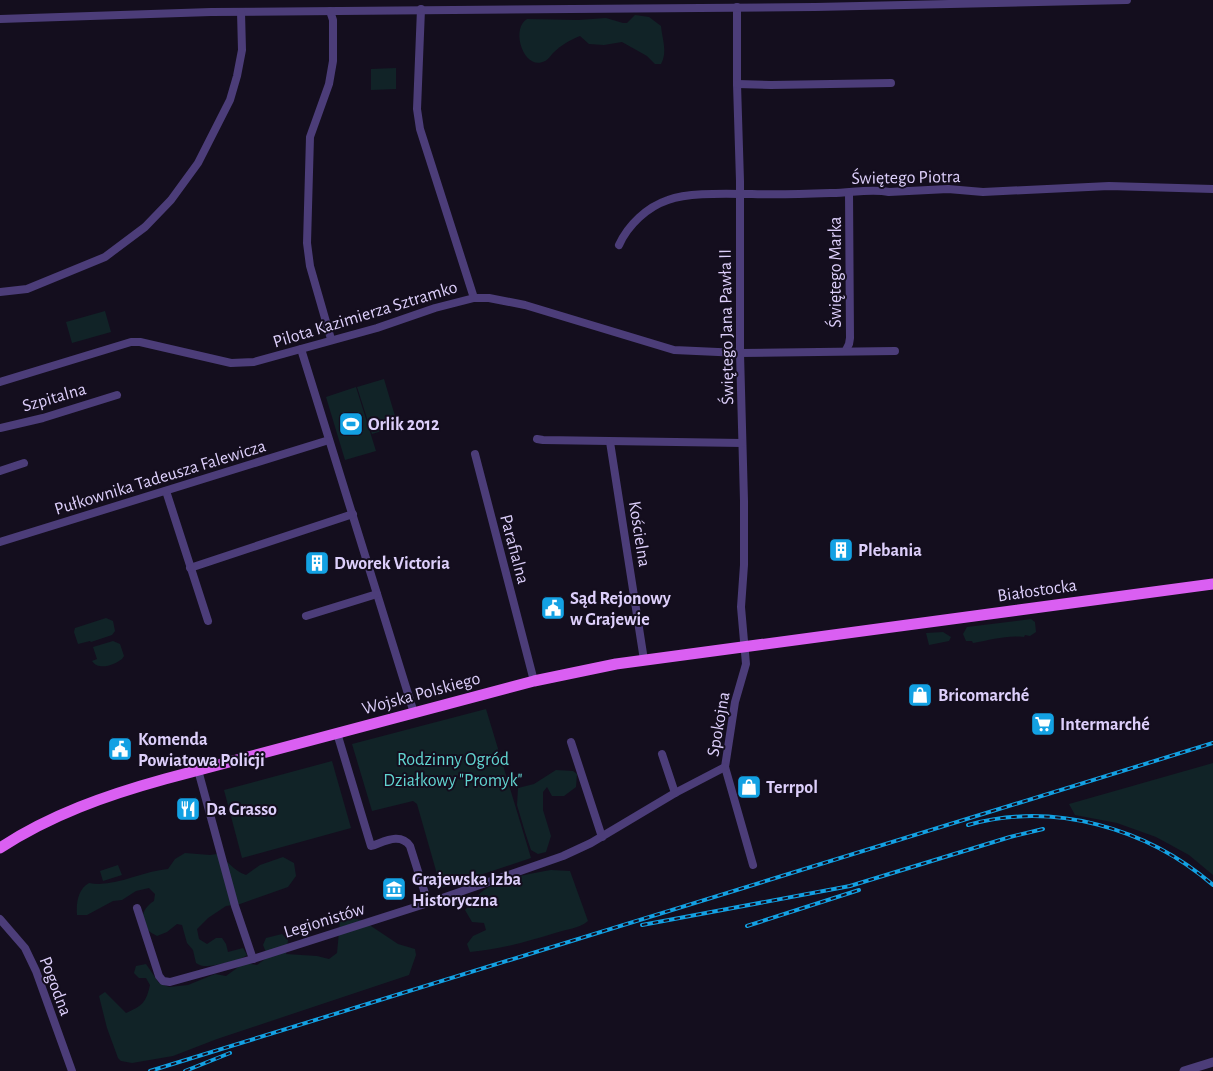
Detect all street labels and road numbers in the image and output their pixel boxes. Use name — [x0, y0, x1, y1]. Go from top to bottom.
street label: Świętego Piotra — [851, 165, 961, 188]
street label: Świętego Marka — [824, 216, 845, 328]
street label: Świętego Jana Pawła II — [714, 249, 737, 405]
street label: Pilota Kazimierza Sztramko — [271, 278, 460, 352]
street label: Szpitalna — [20, 380, 88, 416]
street label: Pułkownika Tadeusza Falewicza — [52, 437, 268, 519]
street label: Kościelna — [625, 500, 653, 568]
street label: Parafialna — [496, 513, 532, 586]
street label: Białostocka — [996, 577, 1078, 605]
street label: Wojska Polskiego — [360, 670, 482, 718]
street label: Spokojna — [704, 690, 734, 758]
street label: Legionistów — [282, 900, 367, 942]
street label: Pogodna — [36, 954, 75, 1019]

